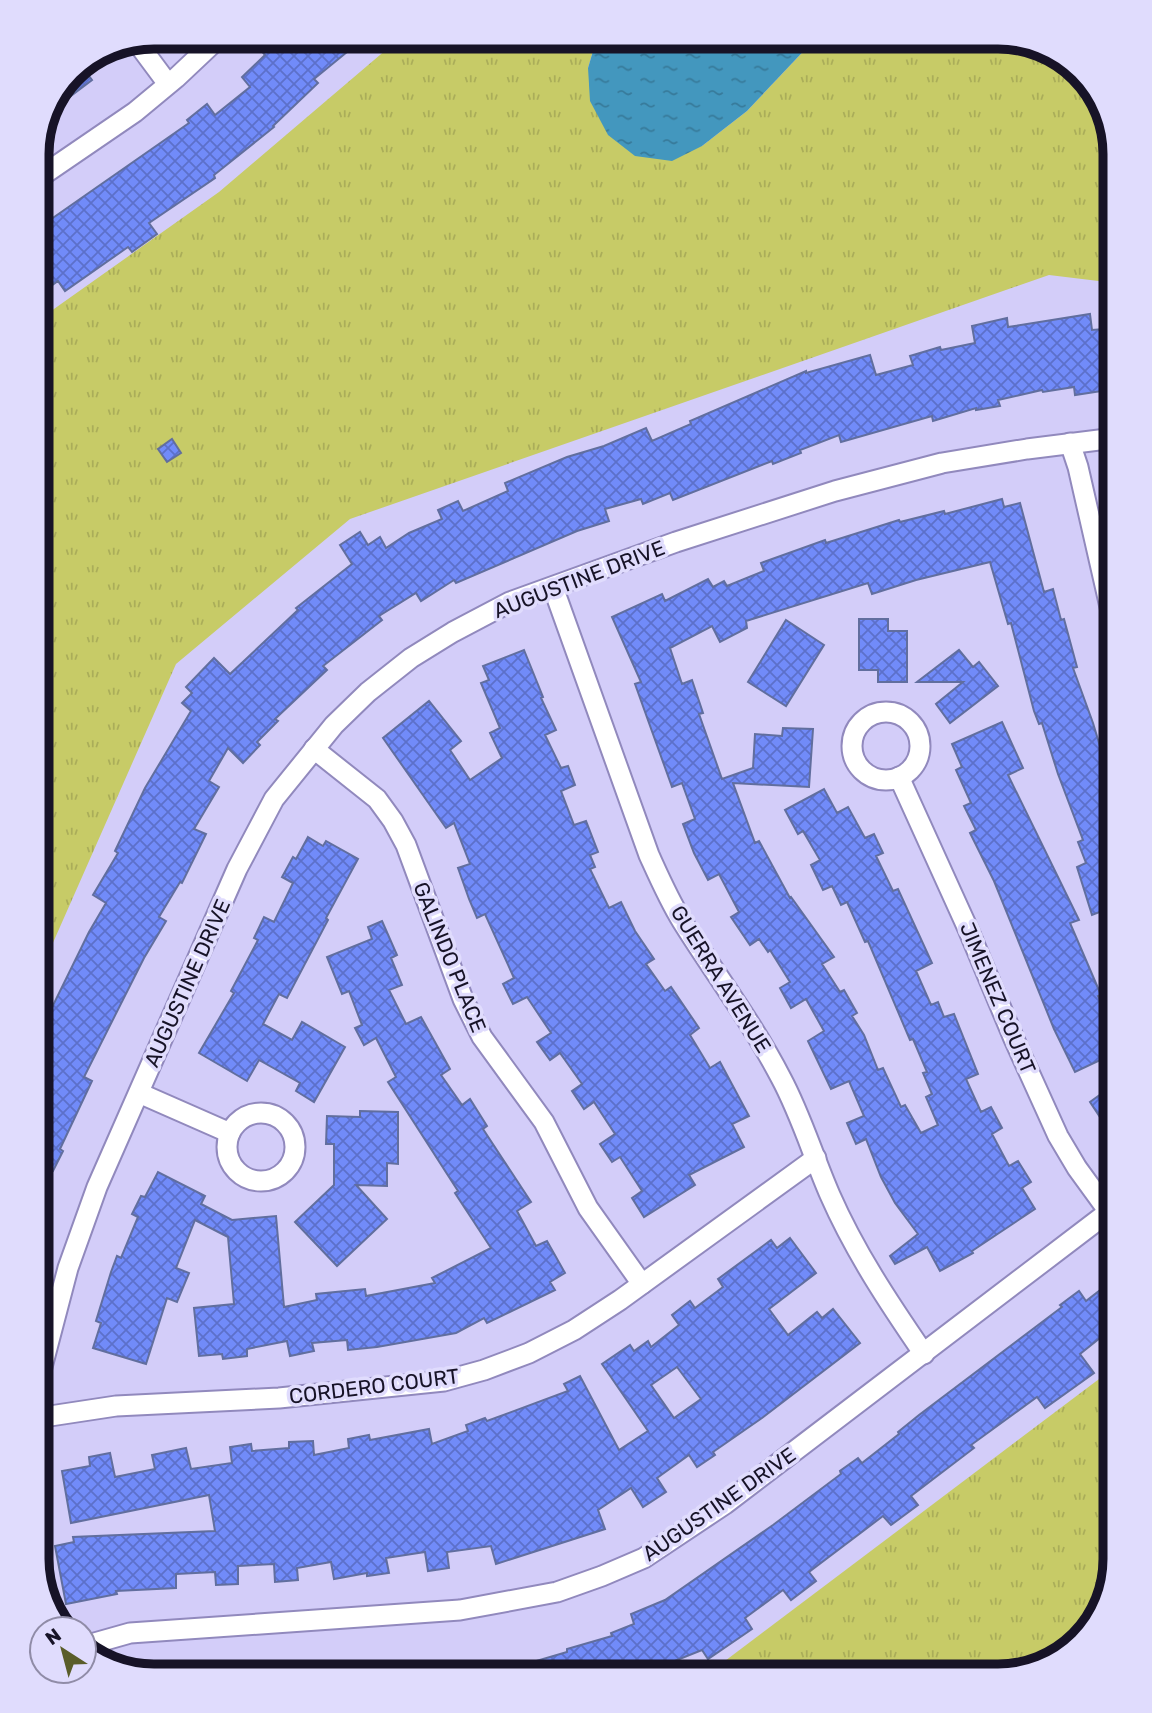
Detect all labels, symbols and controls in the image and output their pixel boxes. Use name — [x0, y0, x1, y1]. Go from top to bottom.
street label: AUGUSTINE DRIVE — [490, 535, 668, 623]
street label: GALINDO PLACE — [408, 878, 492, 1036]
street label: AUGUSTINE DRIVE — [139, 895, 235, 1071]
street label: GUERRA AVENUE — [666, 901, 776, 1057]
street label: JIMENEZ COURT — [955, 918, 1041, 1078]
street label: CORDERO COURT — [288, 1363, 460, 1409]
street label: AUGUSTINE DRIVE — [638, 1442, 800, 1566]
north arrow — [28, 1615, 98, 1685]
text: N — [41, 1623, 66, 1650]

